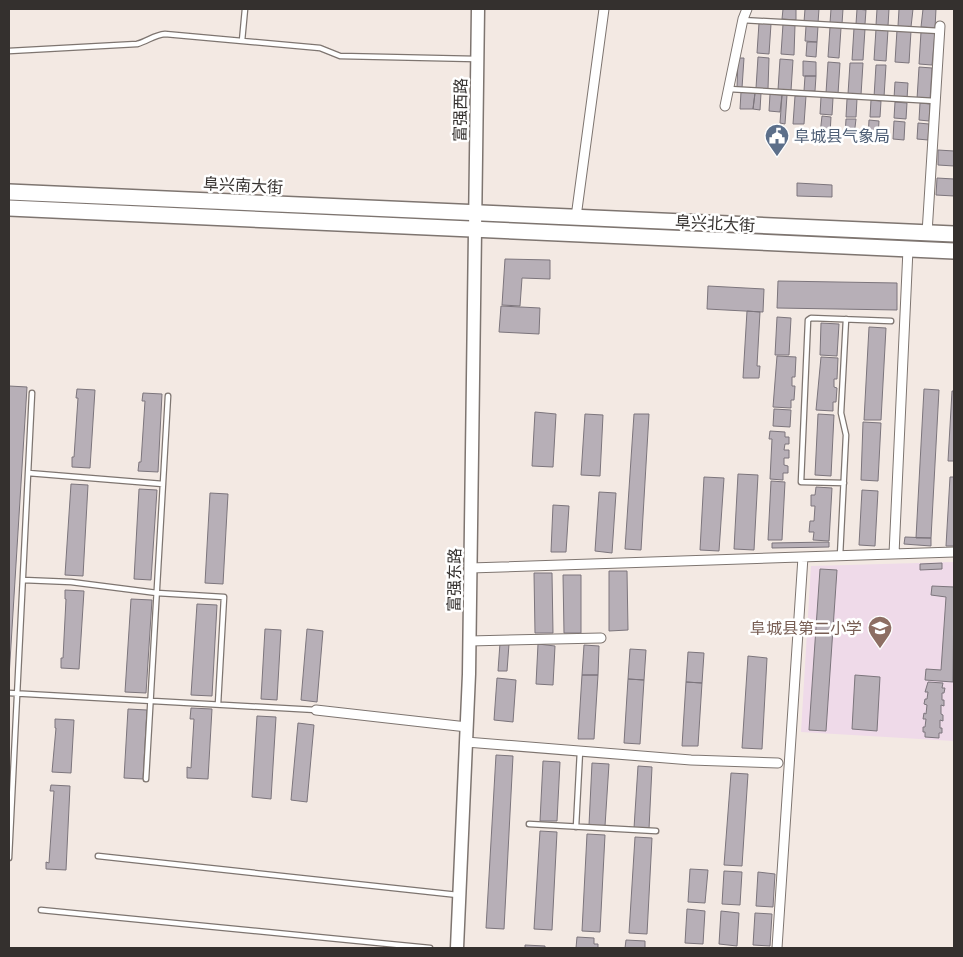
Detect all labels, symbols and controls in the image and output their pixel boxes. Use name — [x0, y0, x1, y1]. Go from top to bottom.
street label: 富强西路 — [448, 78, 471, 142]
public building icon: 阜城县气象局 — [764, 123, 790, 157]
place label: 阜城县气象局 — [794, 125, 890, 146]
street label: 阜兴南大街 — [203, 172, 284, 197]
street label: 阜兴北大街 — [675, 210, 756, 235]
street label: 富强东路 — [442, 548, 465, 612]
school or university icon: 阜城县第二小学 — [867, 615, 893, 649]
place label: 阜城县第二小学 — [750, 617, 862, 638]

